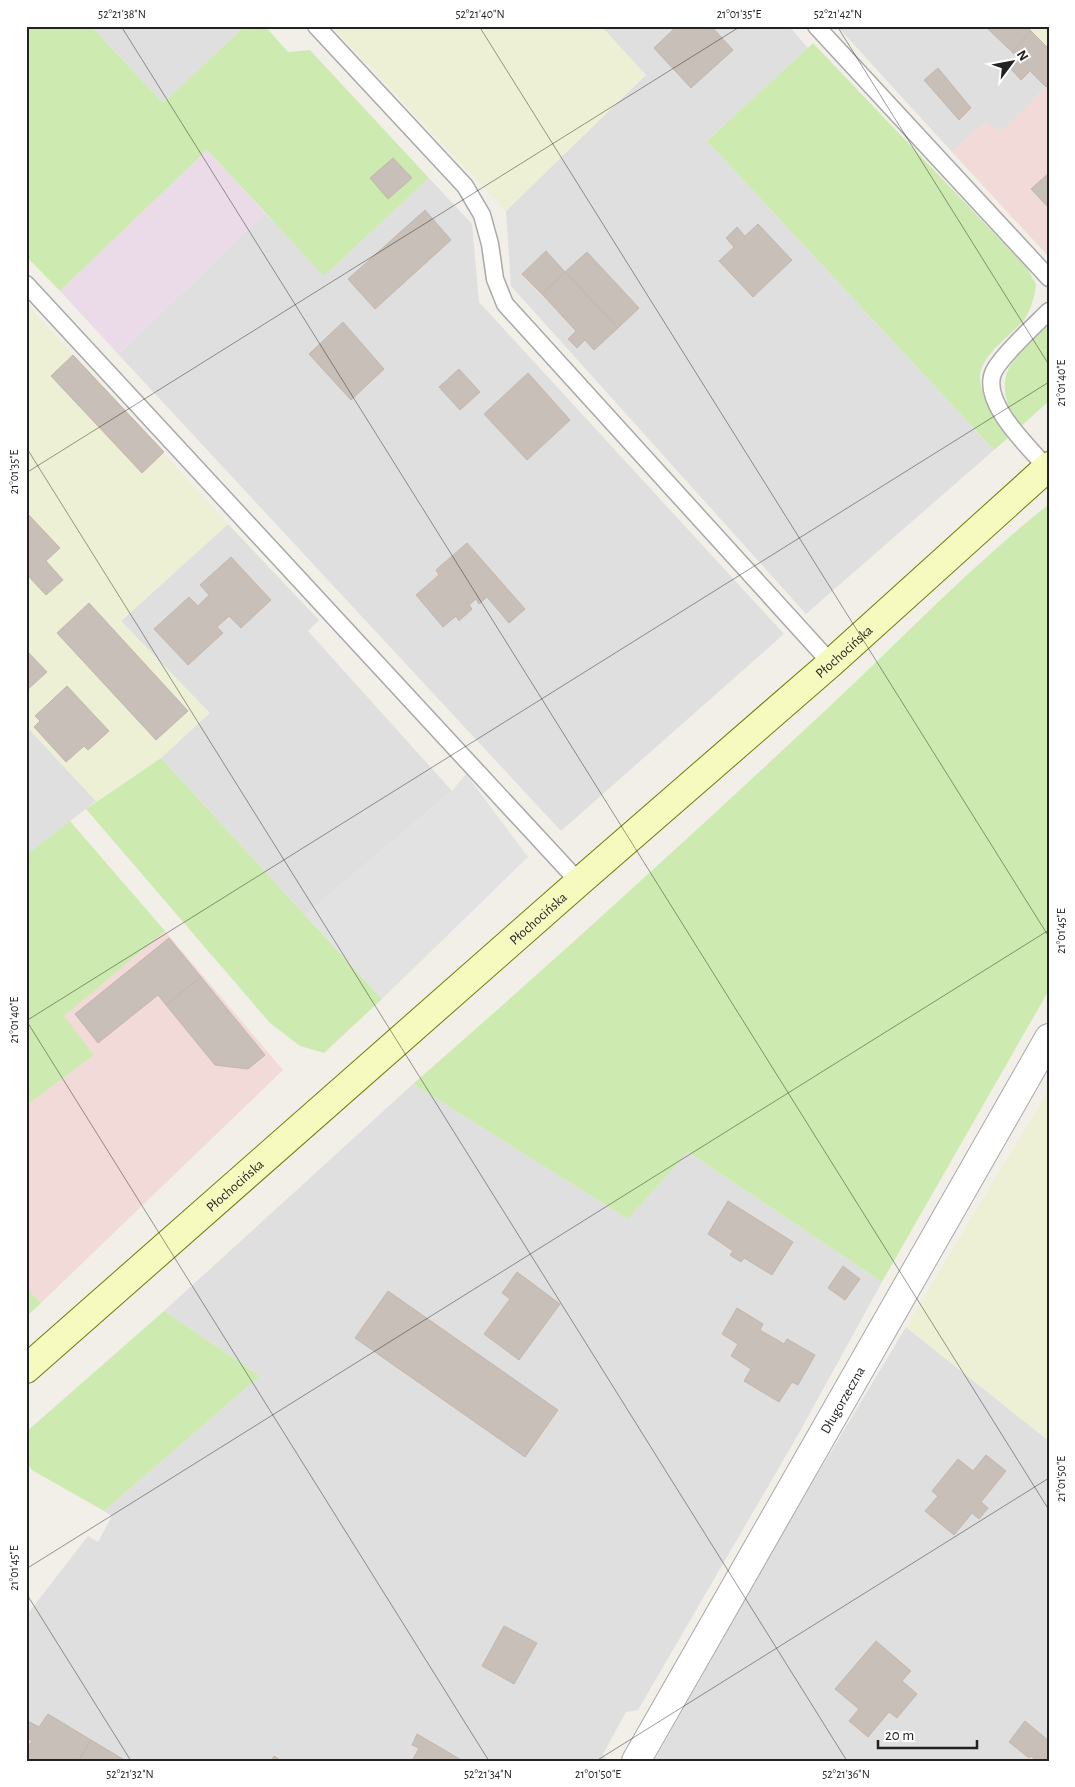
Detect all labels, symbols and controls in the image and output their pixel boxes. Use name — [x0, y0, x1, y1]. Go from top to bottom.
text: 52°21'38"N — [98, 8, 146, 20]
text: 52°21'40"N — [455, 8, 505, 20]
text: 21°01'35"E — [717, 8, 762, 20]
text: 52°21'42"N — [814, 8, 862, 20]
north arrow — [988, 38, 1038, 88]
text: N — [1014, 48, 1031, 63]
text: 21°01'40"E — [1055, 359, 1067, 406]
text: 21°01'35"E — [8, 449, 20, 494]
street label: Płochocińska — [813, 623, 876, 681]
street label: Płochocińska — [507, 890, 570, 948]
text: 21°01'45"E — [1055, 908, 1067, 954]
text: 21°01'40"E — [8, 996, 20, 1043]
street label: Płochocińska — [204, 1157, 267, 1215]
street label: Długorzeczna — [819, 1364, 868, 1436]
text: 21°01'50"E — [1055, 1456, 1067, 1502]
text: 21°01'45"E — [8, 1545, 20, 1591]
scale bar — [878, 1717, 976, 1749]
text: 20 m — [885, 1728, 914, 1743]
text: 52°21'32"N — [106, 1768, 154, 1780]
text: 52°21'34"N — [464, 1768, 512, 1780]
text: 21°01'50"E — [575, 1768, 621, 1780]
text: 52°21'36"N — [822, 1768, 870, 1780]

